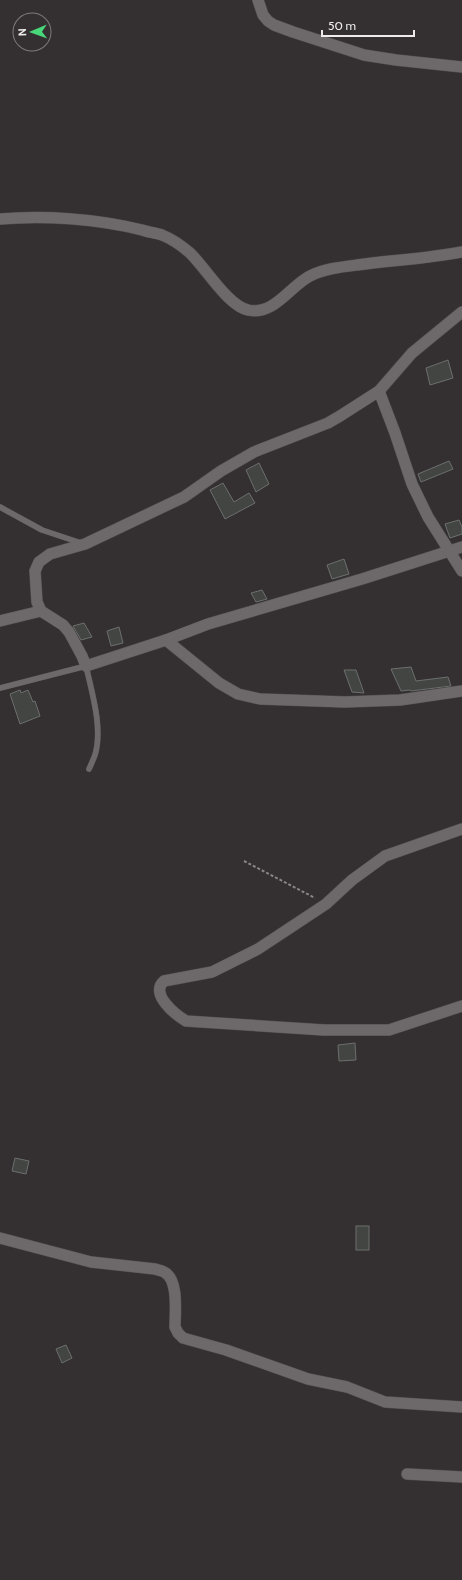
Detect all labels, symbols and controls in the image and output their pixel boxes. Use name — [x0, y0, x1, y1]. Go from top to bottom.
north arrow — [12, 12, 52, 52]
scale bar — [322, 12, 414, 38]
text: 50 m — [328, 18, 356, 33]
text: N — [15, 28, 29, 36]

